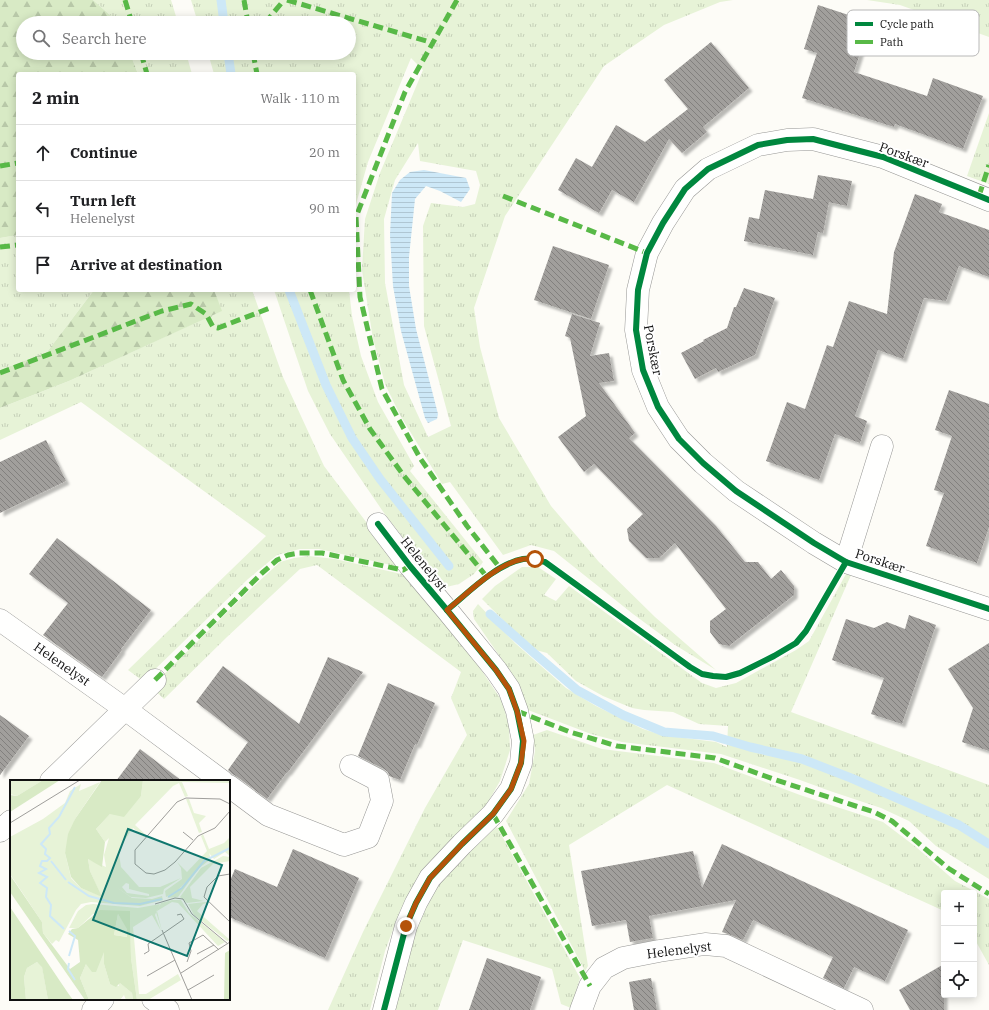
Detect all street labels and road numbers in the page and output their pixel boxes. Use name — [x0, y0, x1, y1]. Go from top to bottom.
street label: Porskær — [877, 138, 931, 172]
street label: Porskær — [640, 323, 666, 377]
street label: Helenelyst — [397, 533, 451, 595]
street label: Porskær — [853, 545, 907, 577]
street label: Helenelyst — [31, 638, 94, 690]
street label: Helenelyst — [646, 938, 713, 962]

